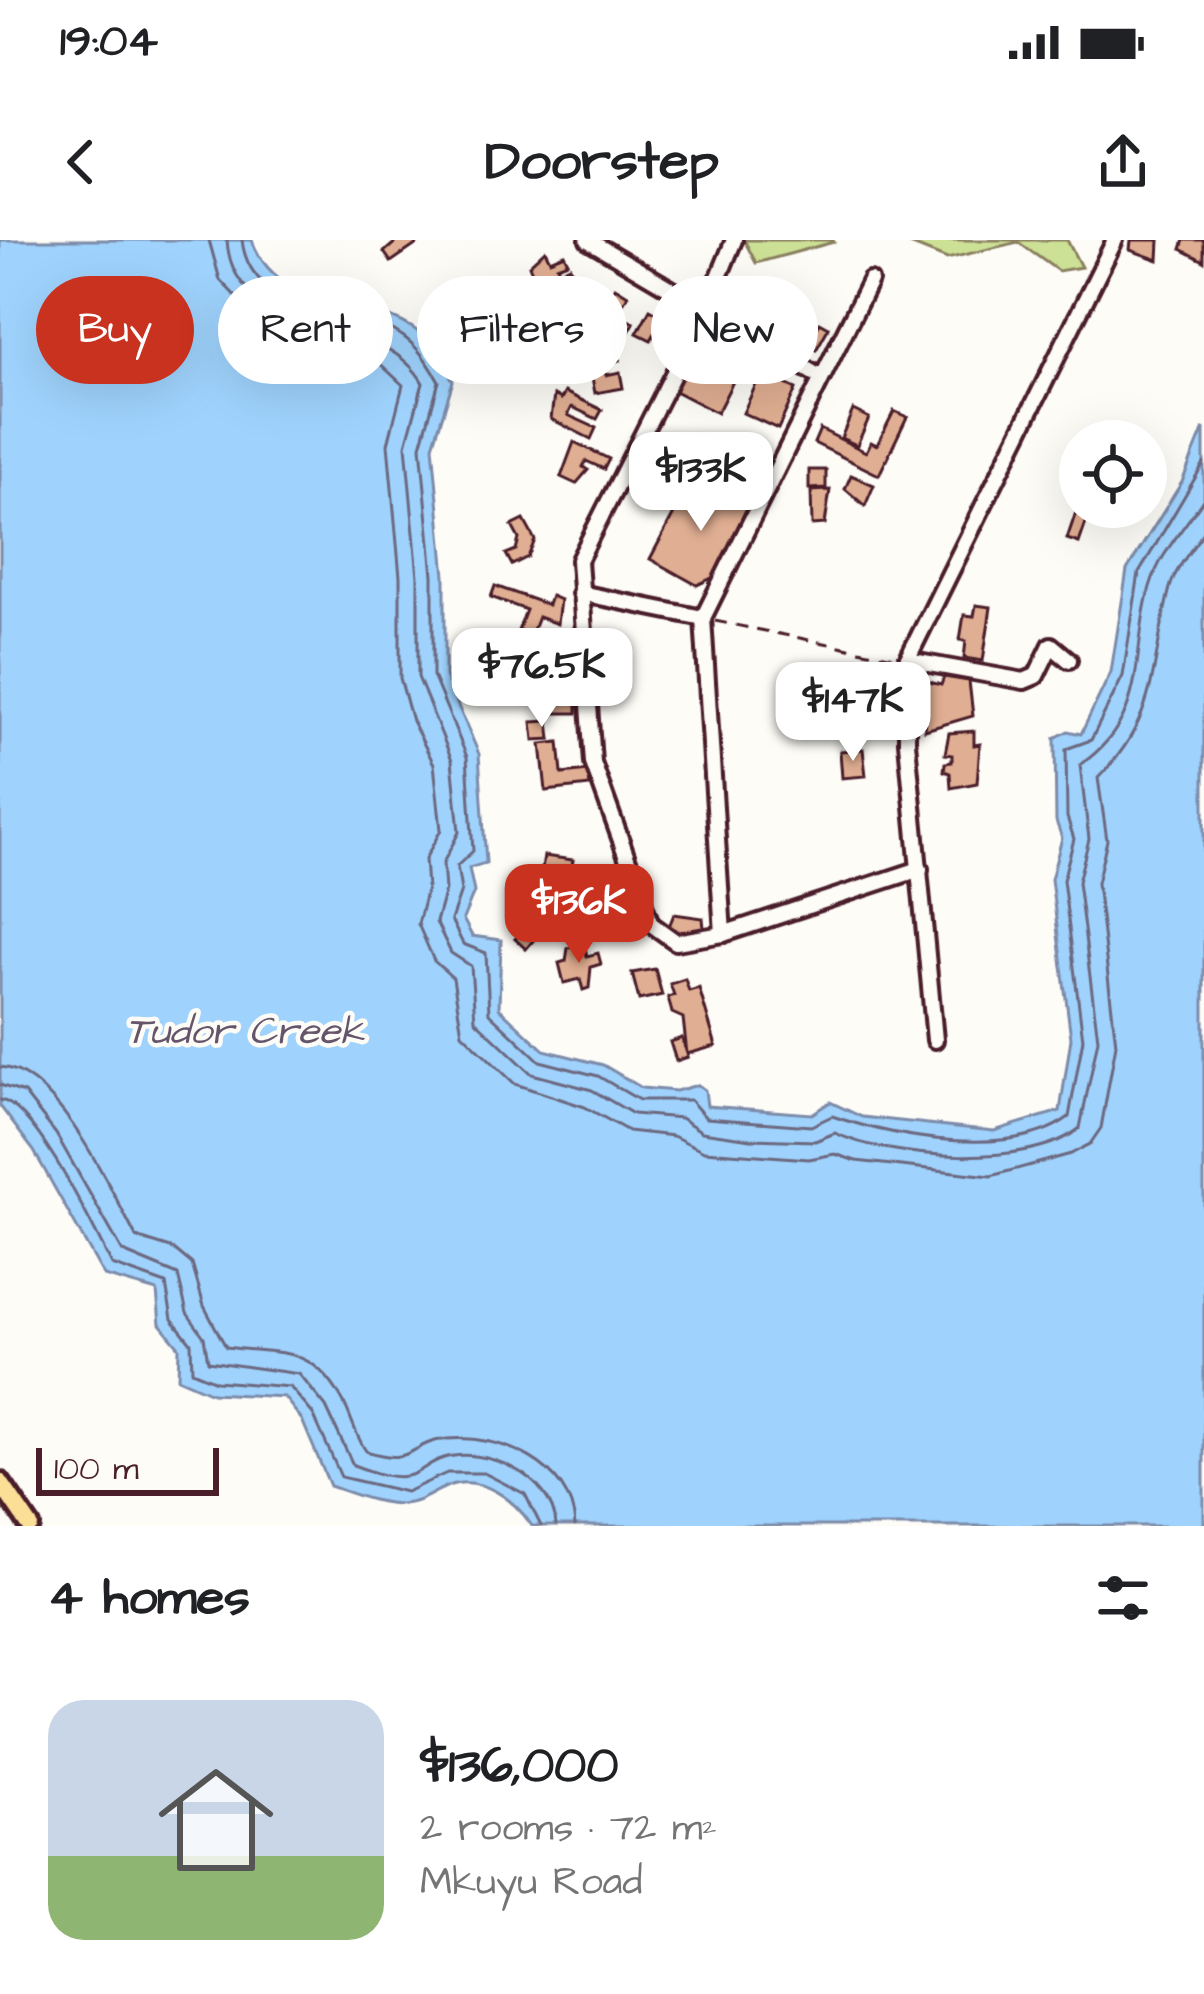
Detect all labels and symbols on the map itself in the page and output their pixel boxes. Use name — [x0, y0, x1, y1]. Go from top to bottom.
pin: $133K — [617, 432, 785, 534]
pin: $76.5K — [444, 628, 640, 730]
pin: $147K — [769, 662, 937, 764]
pin: $136K — [495, 864, 663, 966]
water label: Tudor Creek — [126, 1005, 365, 1059]
scale bar — [36, 1442, 219, 1495]

